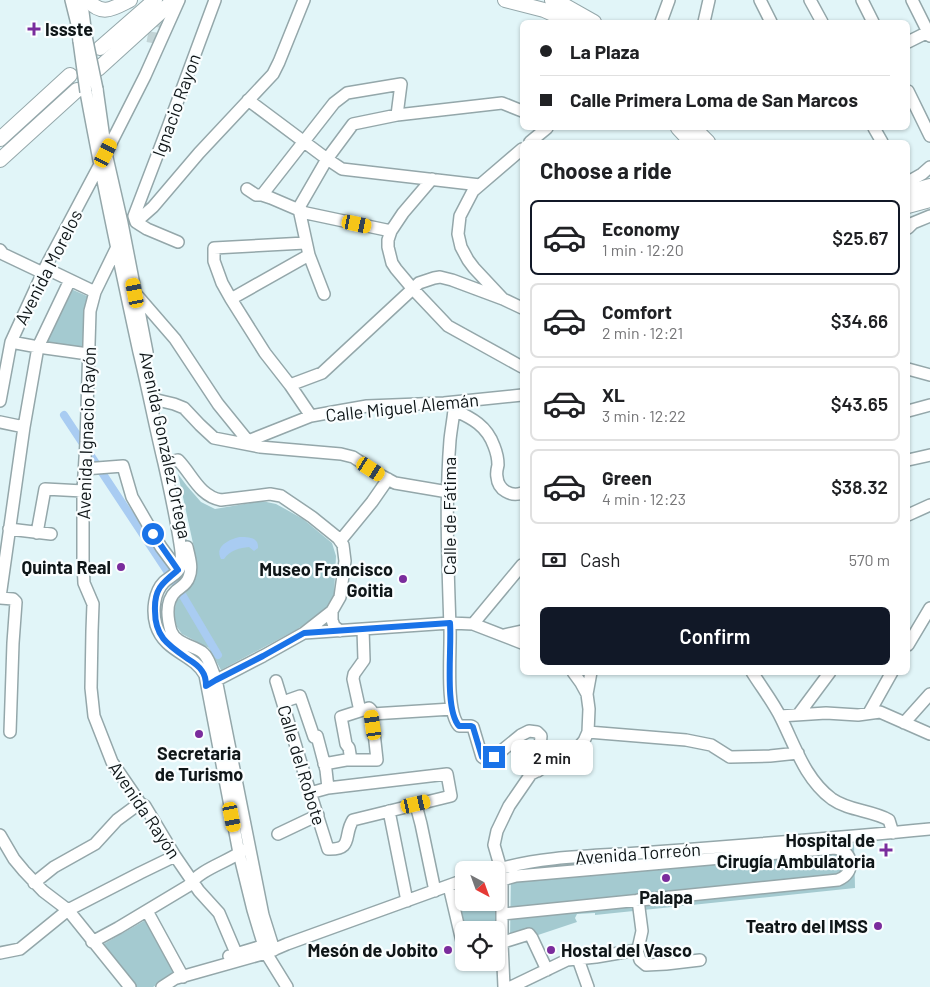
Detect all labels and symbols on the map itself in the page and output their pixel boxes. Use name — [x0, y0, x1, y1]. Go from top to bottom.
place label: Issste — [45, 18, 93, 40]
marker: Issste — [27, 22, 41, 36]
street label: Ignacio Rayon — [147, 50, 205, 160]
car — [92, 136, 119, 170]
street label: Avenida Morelos — [9, 206, 87, 328]
car — [340, 214, 373, 234]
car — [124, 277, 145, 309]
street label: Avenida Ignacio Rayón — [72, 346, 100, 520]
street label: Avenida González Ortega — [135, 349, 197, 541]
street label: Calle Miguel Alemán — [324, 388, 480, 426]
car — [354, 455, 387, 483]
street label: Calle de Fátima — [438, 457, 460, 575]
route start — [142, 523, 164, 545]
place label: Quinta Real — [22, 556, 111, 578]
place label: Museo Francisco Goitia — [259, 558, 393, 601]
marker: Quinta Real — [115, 561, 127, 573]
marker: Museo Francisco Goitia — [397, 573, 409, 585]
street label: Calle del Robote — [273, 702, 331, 828]
car — [363, 709, 382, 741]
marker: Secretaria de Turismo — [193, 728, 205, 740]
callout: 2 min — [512, 740, 594, 774]
place label: Secretaria de Turismo — [155, 742, 243, 785]
route end — [483, 746, 505, 768]
street label: Avenida Rayón — [104, 757, 186, 863]
car — [399, 793, 432, 815]
car — [221, 801, 242, 833]
place label: Hospital de Cirugía Ambulatoria — [717, 829, 875, 872]
street label: Avenida Torreón — [574, 838, 702, 868]
marker: Hospital de Cirugía Ambulatoria — [879, 843, 893, 857]
north arrow — [455, 861, 505, 911]
marker: Palapa — [660, 872, 672, 884]
place label: Palapa — [639, 886, 693, 908]
place label: Teatro del IMSS — [746, 915, 868, 937]
marker: Teatro del IMSS — [872, 920, 884, 932]
place label: Mesón de Jobito — [307, 939, 438, 961]
place label: Hostal del Vasco — [561, 939, 692, 961]
marker: Mesón de Jobito — [442, 944, 454, 956]
marker: Hostal del Vasco — [545, 944, 557, 956]

